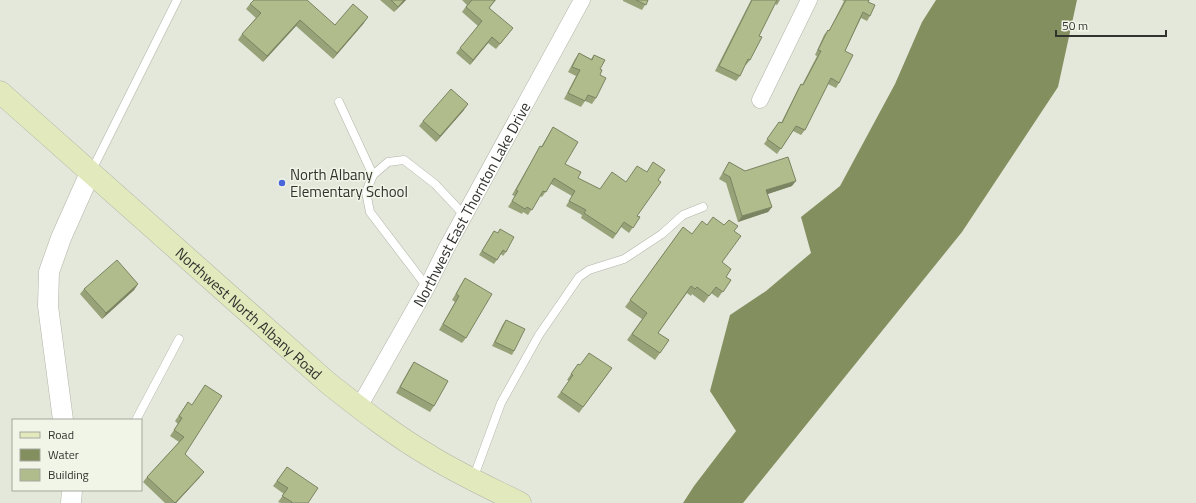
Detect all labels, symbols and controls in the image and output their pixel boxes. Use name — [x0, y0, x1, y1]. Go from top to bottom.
scale bar — [1056, 12, 1166, 38]
text: 50 m — [1062, 16, 1088, 35]
street label: Northwest East Thornton Lake Drive — [407, 98, 536, 311]
place label: North Albany Elementary School — [290, 163, 408, 203]
marker: North Albany Elementary School — [277, 178, 287, 188]
street label: Northwest North Albany Road — [171, 241, 328, 385]
legend — [12, 419, 142, 491]
text: Road — [48, 425, 74, 444]
text: Water — [48, 445, 79, 464]
text: Building — [48, 465, 89, 484]

